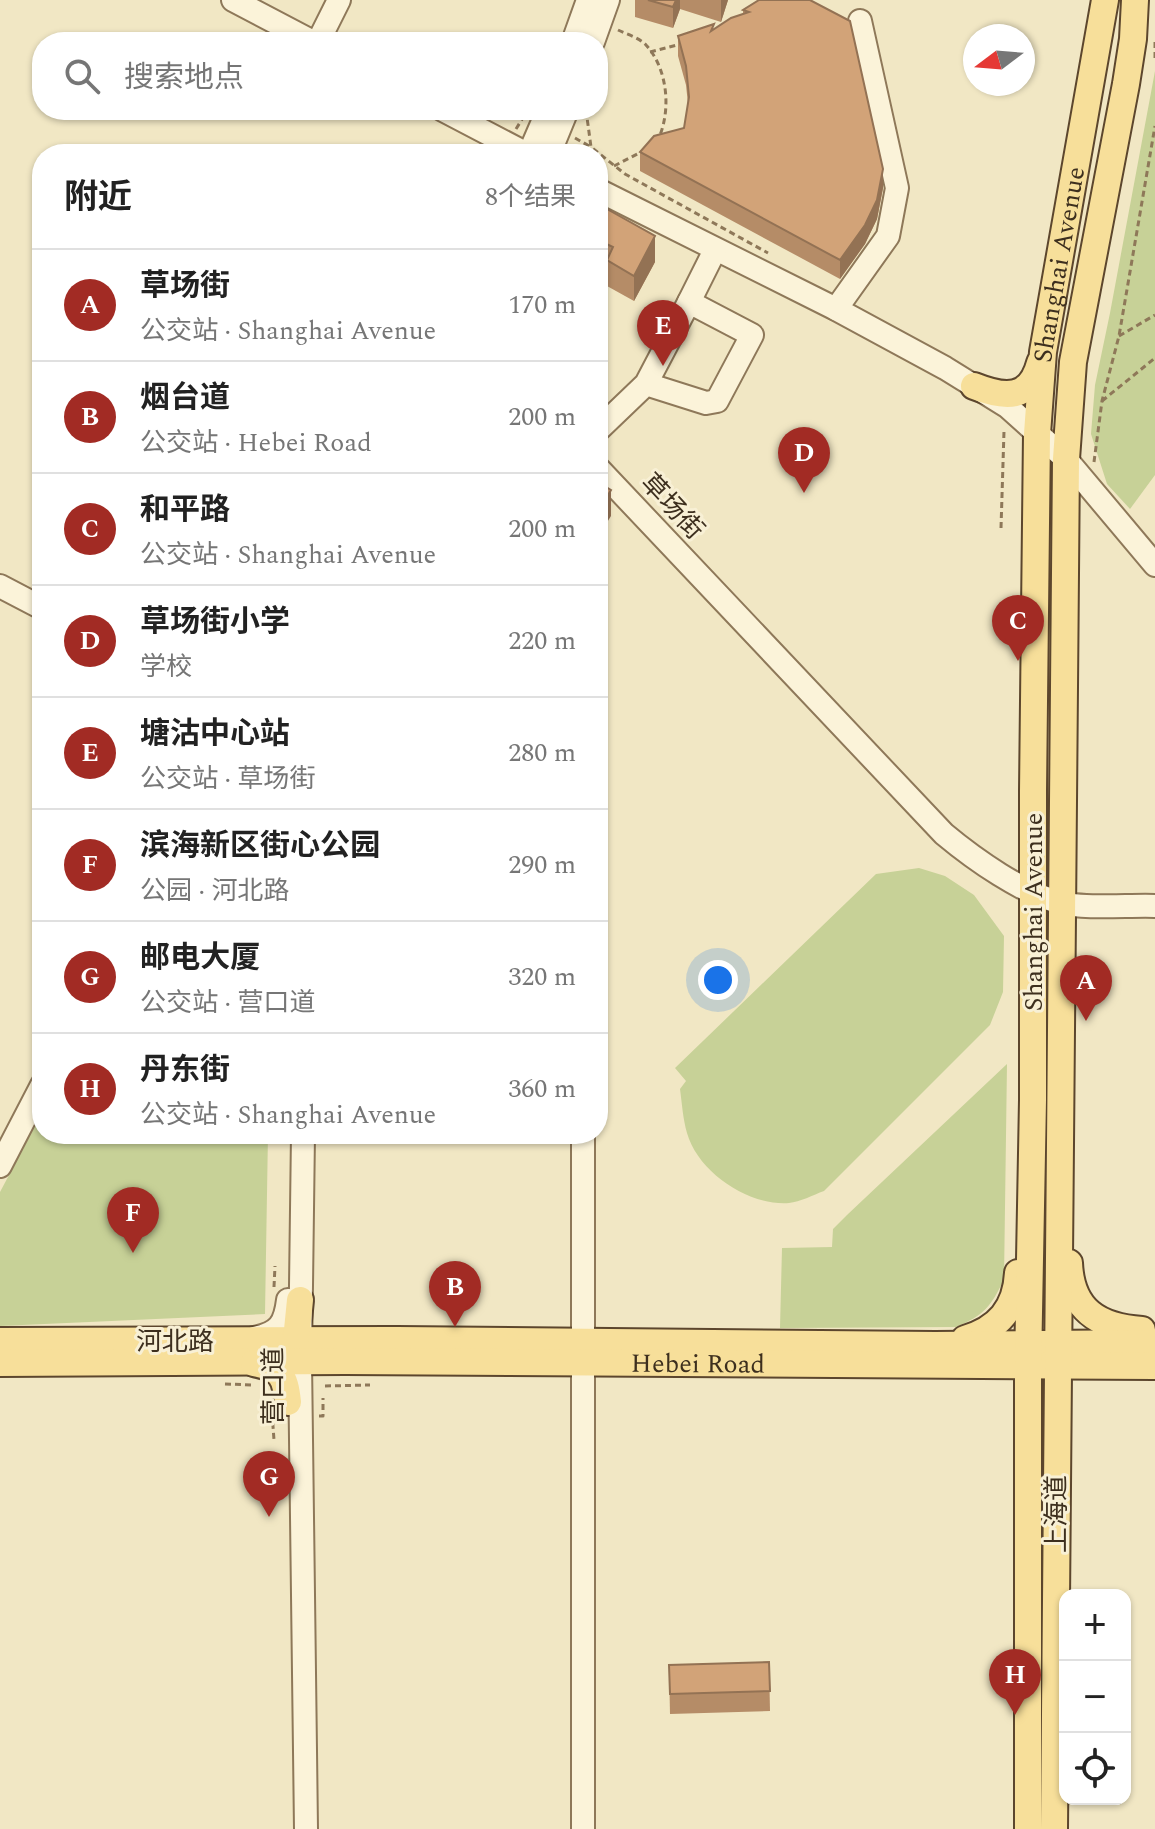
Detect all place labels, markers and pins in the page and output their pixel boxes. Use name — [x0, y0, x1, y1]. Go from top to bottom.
pin: E — [637, 300, 689, 366]
pin: D — [778, 427, 830, 493]
pin: C — [992, 595, 1044, 661]
pin: A — [1060, 955, 1112, 1021]
pin: F — [107, 1187, 159, 1253]
pin: B — [429, 1261, 481, 1327]
pin: G — [243, 1451, 295, 1517]
pin: H — [989, 1649, 1041, 1715]

